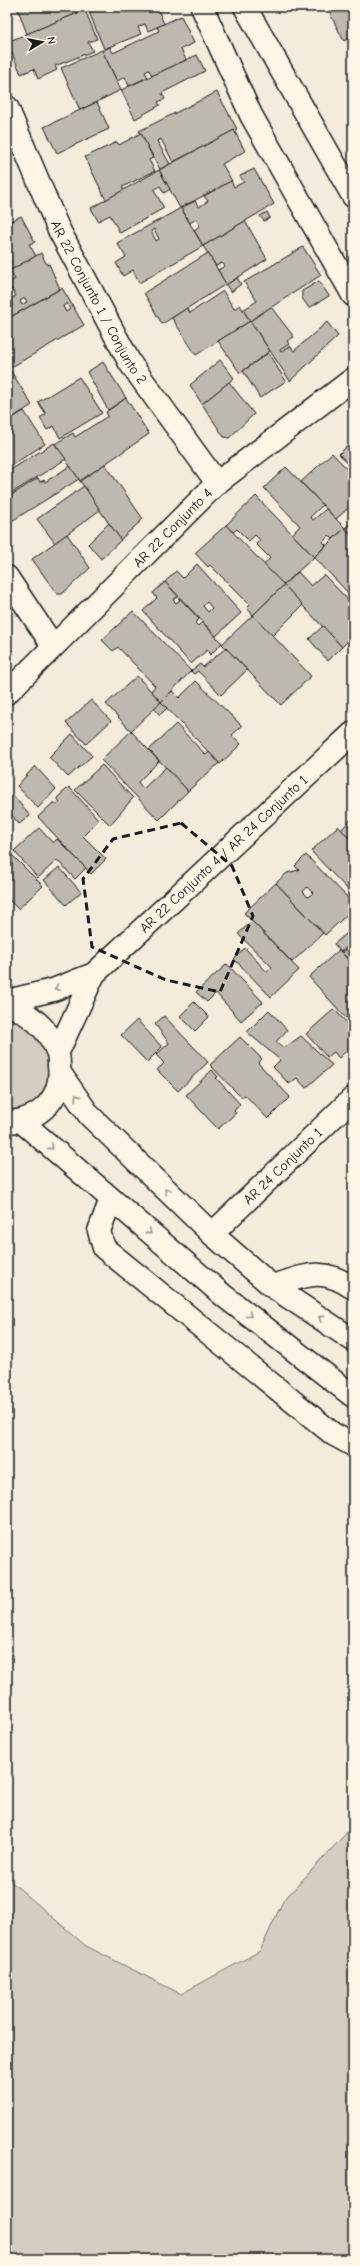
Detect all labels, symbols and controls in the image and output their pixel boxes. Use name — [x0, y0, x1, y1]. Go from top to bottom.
north arrow — [22, 22, 62, 62]
text: N — [44, 36, 58, 45]
street label: AR 22 Conjunto 1 / Conjunto 2 — [47, 218, 150, 388]
street label: AR 22 Conjunto 4 — [130, 485, 216, 571]
street label: AR 22 Conjunto 4 / AR 24 Conjunto 1 — [136, 772, 311, 936]
one-way arrow — [54, 983, 61, 992]
one-way arrow — [75, 1095, 82, 1102]
street label: AR 24 Conjunto 1 — [240, 1124, 326, 1208]
one-way arrow — [46, 1142, 54, 1149]
one-way arrow — [164, 1188, 172, 1196]
one-way arrow — [145, 1227, 152, 1234]
one-way arrow — [245, 1310, 252, 1317]
one-way arrow — [318, 1316, 325, 1323]

